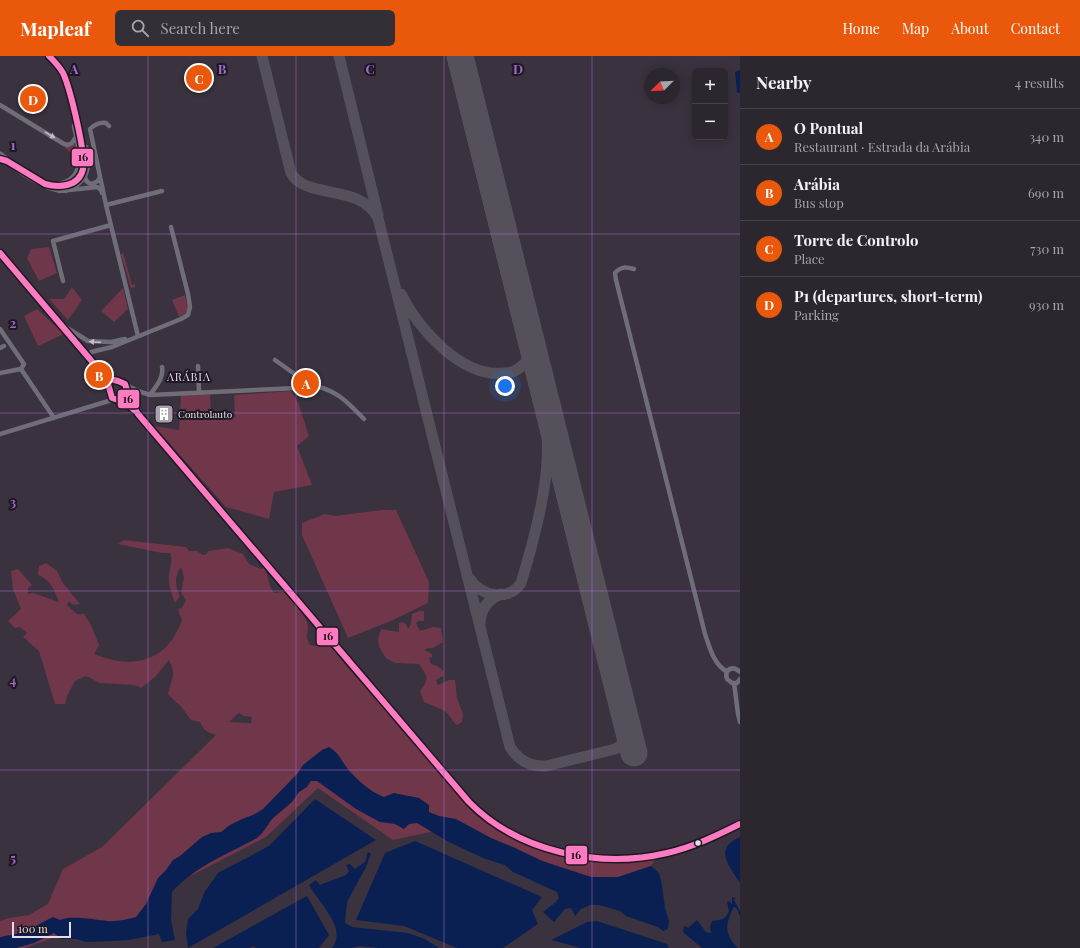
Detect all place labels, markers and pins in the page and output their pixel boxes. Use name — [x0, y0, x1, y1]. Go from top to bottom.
pin: C — [186, 63, 212, 93]
pin: D — [20, 84, 46, 114]
pin: B — [86, 360, 112, 390]
pin: A — [293, 368, 319, 398]
building icon: Controlauto — [153, 403, 175, 425]
place label: Controlauto — [178, 407, 233, 421]
unlabelled marker — [693, 838, 703, 848]

